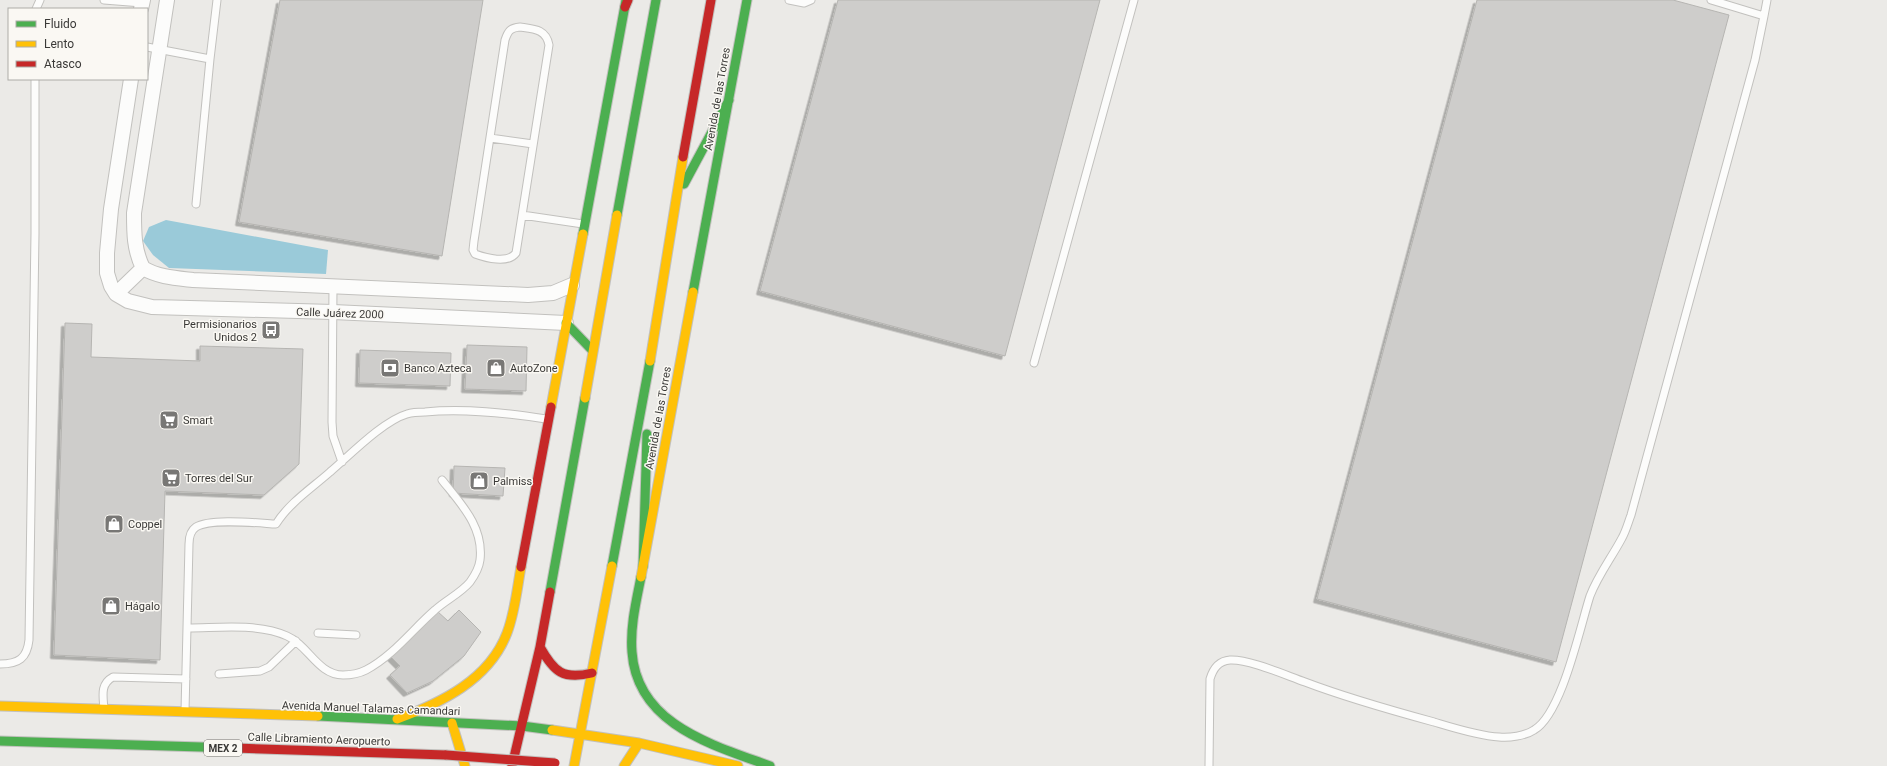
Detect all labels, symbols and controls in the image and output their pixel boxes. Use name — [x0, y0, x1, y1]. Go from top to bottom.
legend — [8, 8, 148, 80]
text: Fluido — [44, 17, 77, 31]
text: Lento — [44, 37, 74, 51]
street label: Avenida de las Torres — [702, 46, 733, 152]
text: Atasco — [44, 57, 82, 71]
street label: Calle Juárez 2000 — [296, 305, 384, 322]
place label: Permisionarios Unidos 2 — [183, 318, 257, 344]
bus stop icon: Permisionarios Unidos 2 — [260, 319, 282, 341]
bank icon: Banco Azteca — [379, 357, 401, 379]
shop icon: AutoZone — [485, 357, 507, 379]
place label: Banco Azteca — [404, 362, 472, 375]
place label: AutoZone — [510, 362, 558, 375]
street label: Avenida de las Torres — [643, 365, 674, 471]
supermarket icon: Smart — [158, 409, 180, 431]
place label: Smart — [183, 414, 213, 427]
supermarket icon: Torres del Sur — [160, 467, 182, 489]
shop icon: Palmiss — [468, 470, 490, 492]
place label: Torres del Sur — [185, 472, 253, 485]
place label: Palmiss — [493, 475, 533, 488]
shop icon: Coppel — [103, 513, 125, 535]
place label: Coppel — [128, 518, 162, 531]
shop icon: Hágalo — [100, 595, 122, 617]
place label: Hágalo — [125, 600, 160, 613]
street label: Avenida Manuel Talamas Camandari — [282, 699, 460, 718]
street label: Calle Libramiento Aeropuerto — [247, 731, 391, 748]
road number: MEX 2 — [204, 740, 242, 756]

